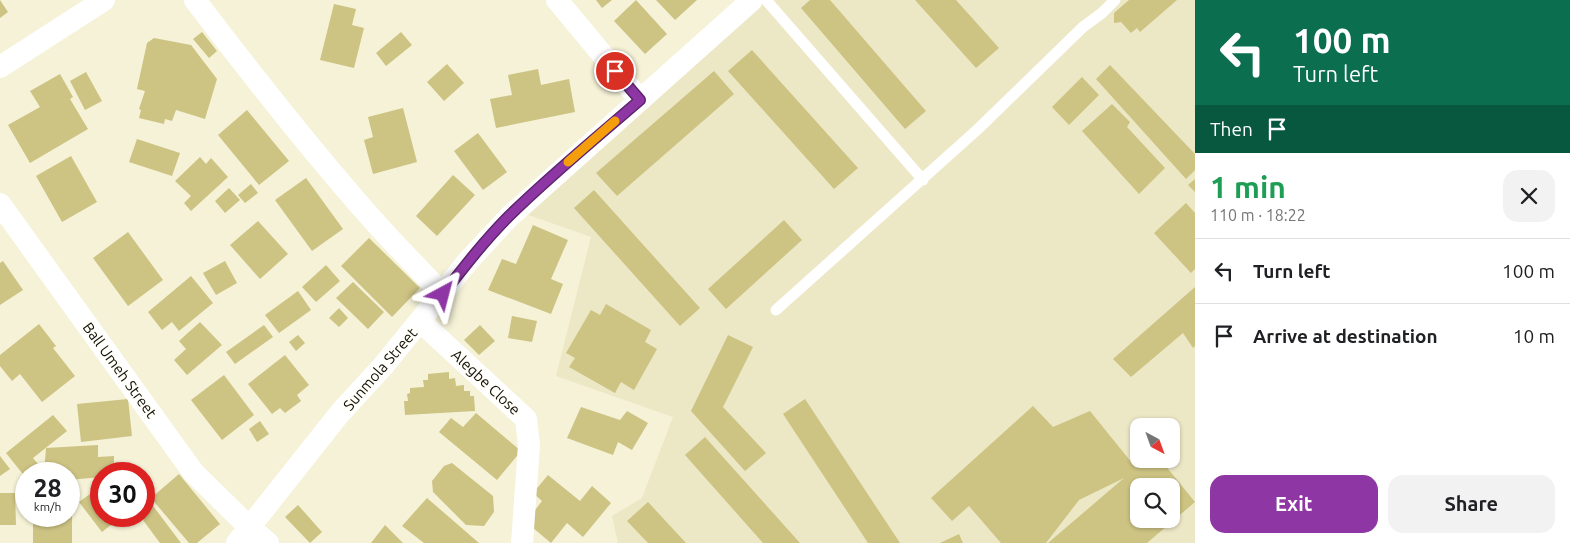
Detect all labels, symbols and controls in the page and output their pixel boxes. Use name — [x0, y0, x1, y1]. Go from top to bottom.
icon: left — [1210, 20, 1275, 85]
text: 100 m — [1293, 20, 1391, 60]
pin — [594, 50, 636, 92]
icon: arrive — [601, 57, 629, 85]
text: Turn left — [1293, 61, 1378, 86]
icon: arrive — [1263, 115, 1291, 143]
text: Then — [1210, 118, 1253, 140]
text: 1 min — [1210, 170, 1286, 204]
button: close — [1503, 170, 1555, 222]
text: 110 m · 18:22 — [1210, 206, 1306, 224]
icon: left — [1210, 257, 1238, 285]
text: Turn left — [1253, 260, 1331, 282]
text: 100 m — [1502, 260, 1555, 282]
position arrow — [416, 267, 468, 319]
street label: Ball Umeh Street — [80, 319, 160, 421]
icon: arrive — [1210, 322, 1238, 350]
street label: Sunmola Street — [340, 324, 420, 414]
text: Arrive at destination — [1253, 325, 1438, 347]
text: 10 m — [1513, 325, 1555, 347]
street label: Alegbe Close — [448, 346, 524, 418]
north arrow — [1130, 418, 1180, 468]
map controls — [1130, 418, 1180, 528]
speed limit sign: 30 — [90, 462, 155, 527]
text: 28 — [33, 474, 62, 502]
button: Exit — [1210, 475, 1378, 533]
button: Share — [1388, 475, 1555, 533]
button: search — [1130, 478, 1180, 528]
text: km/h — [34, 500, 61, 513]

